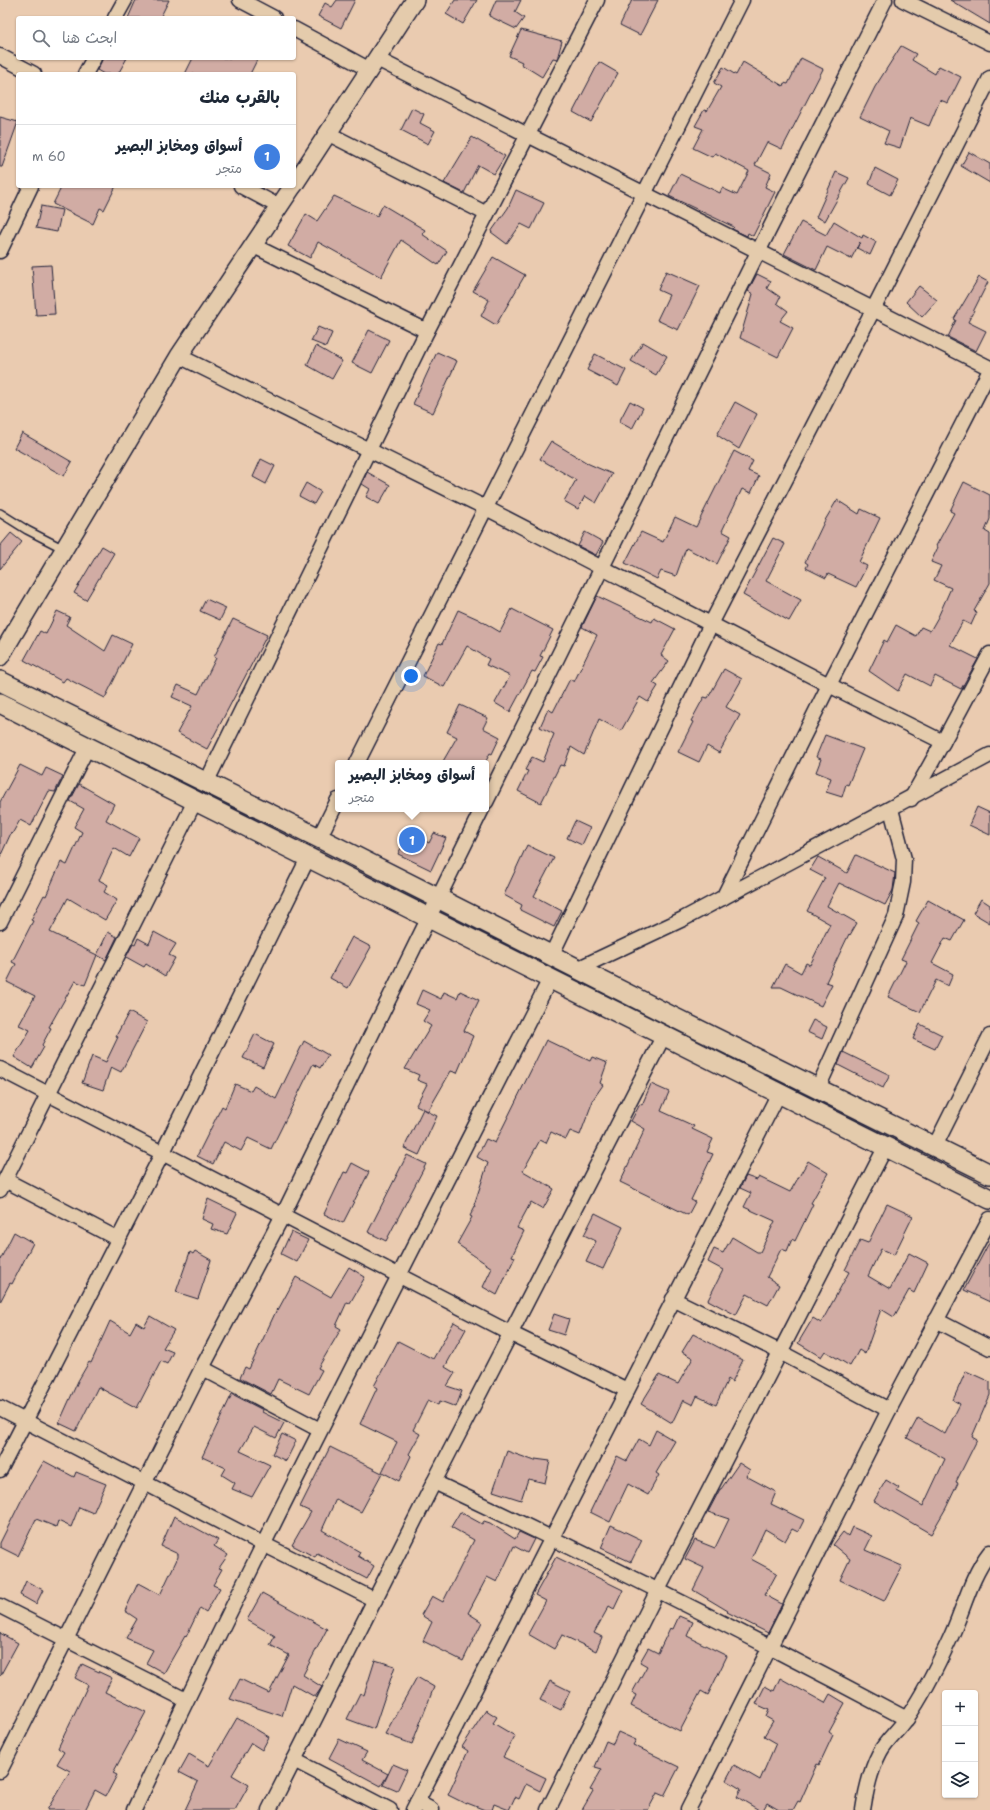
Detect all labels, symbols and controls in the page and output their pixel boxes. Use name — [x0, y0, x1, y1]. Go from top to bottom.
search box — [16, 16, 296, 60]
icon: search — [30, 27, 52, 49]
text: ابحث هنا — [62, 28, 117, 48]
text: بالقرب منك — [200, 86, 280, 108]
text: أسواق ومخابز البصير — [116, 136, 242, 156]
text: 60 m — [32, 148, 66, 165]
text: 1 — [264, 148, 270, 165]
text: متجر — [217, 160, 242, 177]
your location — [401, 666, 421, 686]
popup — [335, 760, 489, 812]
text: أسواق ومخابز البصير — [349, 765, 475, 785]
text: متجر — [349, 789, 374, 806]
pin: 1 — [399, 825, 425, 855]
map controls — [942, 1690, 978, 1798]
button: + — [942, 1690, 978, 1726]
button: − — [942, 1726, 978, 1762]
button: layers — [942, 1762, 978, 1798]

